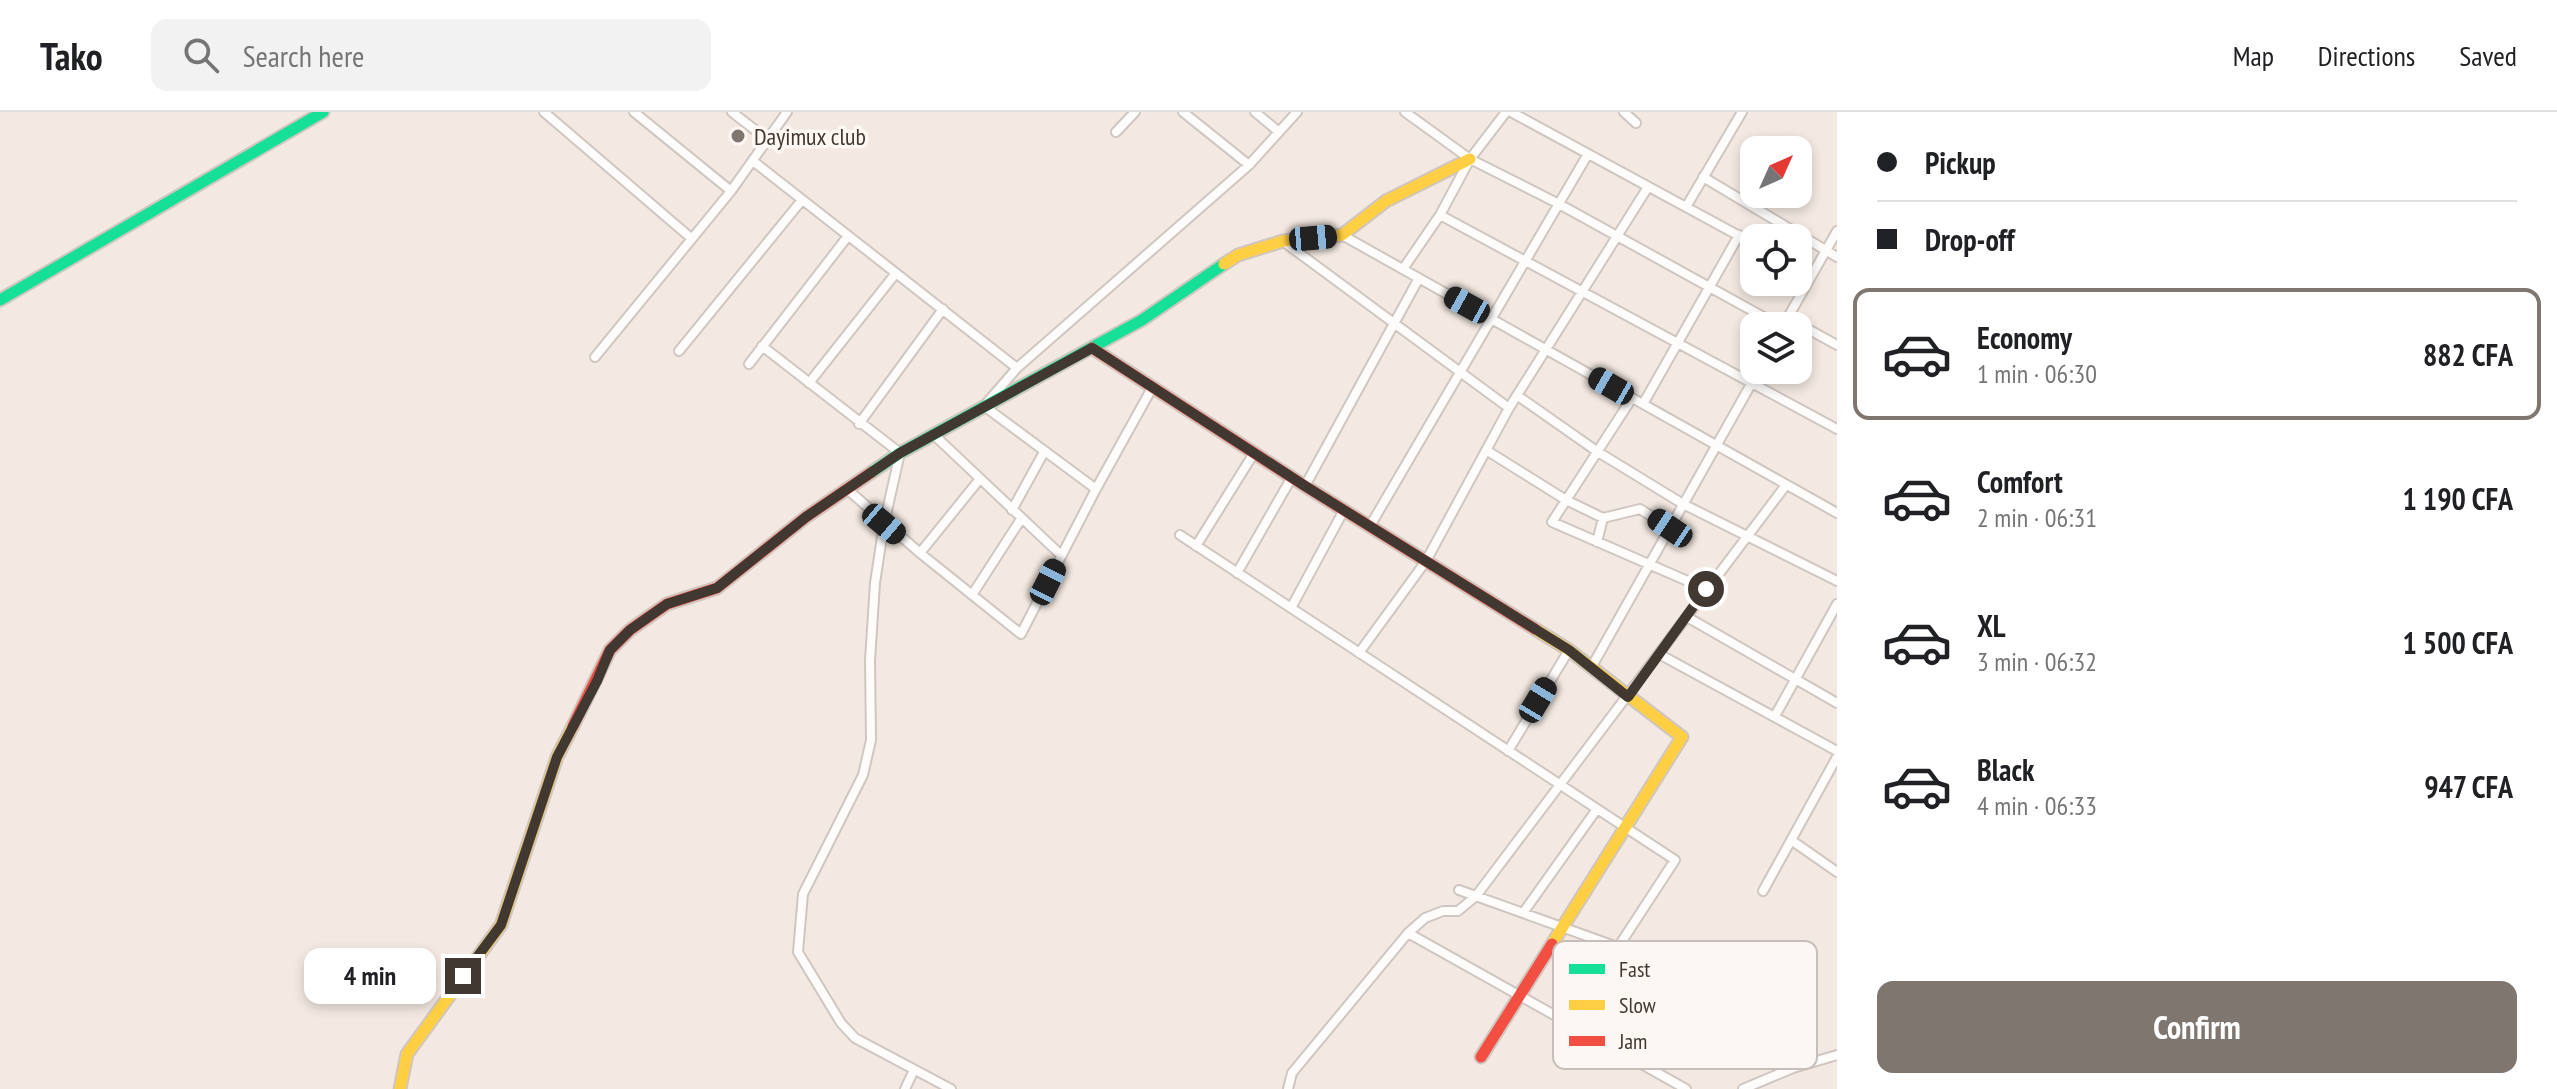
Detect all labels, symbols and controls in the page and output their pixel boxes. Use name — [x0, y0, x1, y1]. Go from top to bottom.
search box — [151, 19, 711, 91]
text: Tako — [40, 31, 103, 80]
icon: search — [179, 33, 223, 77]
text: Search here — [243, 36, 365, 75]
text: Map — [2233, 37, 2274, 74]
text: Directions — [2318, 37, 2415, 74]
text: Saved — [2459, 37, 2517, 74]
place label: Dayimux club — [754, 121, 866, 152]
marker: Dayimux club — [729, 127, 747, 145]
north arrow — [1740, 136, 1812, 208]
map controls — [1740, 136, 1812, 384]
text: Pickup — [1925, 143, 1996, 182]
text: Drop-off — [1925, 220, 2015, 259]
car — [1288, 224, 1338, 252]
button: locate — [1740, 224, 1812, 296]
car — [1440, 283, 1494, 327]
button: layers — [1740, 312, 1812, 384]
icon: car — [1881, 318, 1953, 390]
text: Economy — [1977, 318, 2072, 357]
text: 882 CFA — [2423, 335, 2513, 374]
text: 1 min · 06:30 — [1977, 357, 2097, 390]
car — [1584, 364, 1638, 408]
icon: car — [1881, 462, 1953, 534]
text: Comfort — [1977, 462, 2063, 501]
text: 1 190 CFA — [2402, 479, 2513, 518]
car — [858, 499, 910, 549]
text: 2 min · 06:31 — [1977, 501, 2097, 534]
car — [1643, 505, 1697, 551]
car — [1026, 555, 1070, 609]
route start — [1688, 571, 1724, 607]
icon: car — [1881, 606, 1953, 678]
text: XL — [1977, 606, 2006, 645]
text: 1 500 CFA — [2402, 623, 2513, 662]
text: 3 min · 06:32 — [1977, 645, 2097, 678]
car — [1515, 673, 1561, 727]
icon: car — [1881, 750, 1953, 822]
text: Black — [1977, 750, 2034, 789]
text: 947 CFA — [2424, 767, 2513, 806]
text: 4 min · 06:33 — [1977, 789, 2097, 822]
legend — [1553, 941, 1817, 1069]
callout: 4 min — [303, 948, 435, 1004]
text: Fast — [1619, 955, 1650, 983]
route end — [445, 958, 481, 994]
text: 4 min — [344, 959, 396, 992]
button: Confirm — [1877, 981, 2517, 1073]
text: Slow — [1619, 991, 1656, 1019]
text: Jam — [1618, 1027, 1647, 1055]

